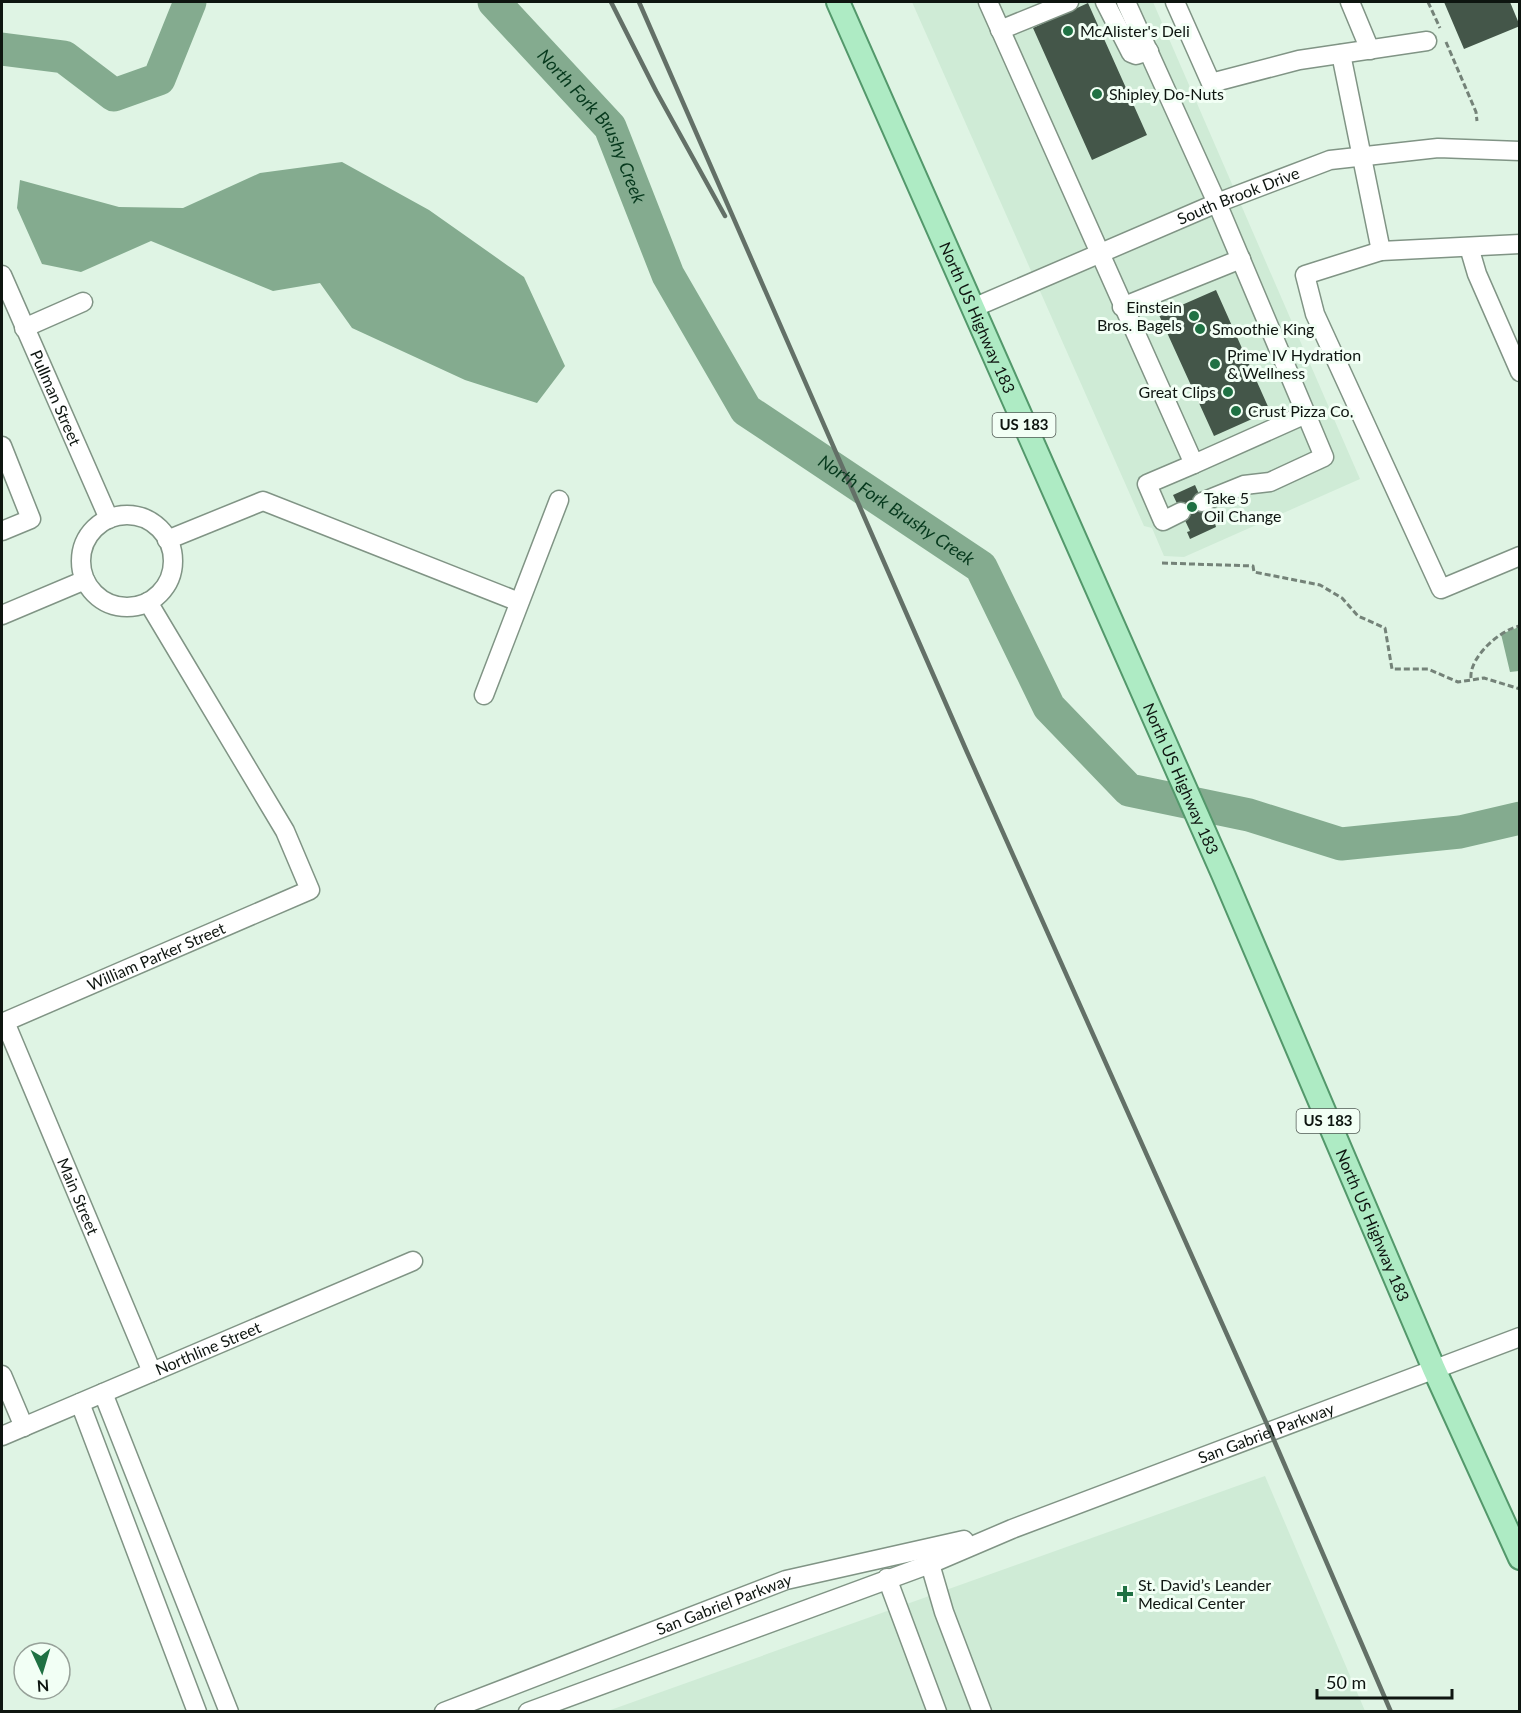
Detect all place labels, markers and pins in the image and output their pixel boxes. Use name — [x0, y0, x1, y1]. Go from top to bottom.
place label: McAlister's Deli — [1080, 21, 1190, 40]
marker: McAlister's Deli — [1061, 24, 1075, 38]
place label: Shipley Do-Nuts — [1109, 84, 1224, 103]
marker: Shipley Do-Nuts — [1090, 87, 1104, 101]
place label: Einstein Bros. Bagels — [1097, 297, 1182, 334]
marker: Einstein Bros. Bagels — [1187, 309, 1201, 323]
place label: Smoothie King — [1212, 319, 1314, 338]
marker: Smoothie King — [1193, 322, 1207, 336]
place label: Prime IV Hydration & Wellness — [1227, 345, 1361, 382]
marker: Prime IV Hydration & Wellness — [1208, 357, 1222, 371]
place label: Great Clips — [1139, 382, 1216, 401]
marker: Great Clips — [1221, 385, 1235, 399]
place label: Crust Pizza Co. — [1248, 401, 1353, 420]
marker: Crust Pizza Co. — [1229, 404, 1243, 418]
place label: Take 5 Oil Change — [1204, 488, 1282, 525]
marker: Take 5 Oil Change — [1185, 500, 1199, 514]
place label: St. David’s Leander Medical Center — [1138, 1575, 1271, 1612]
marker: St. David’s Leander Medical Center — [1116, 1585, 1134, 1603]

